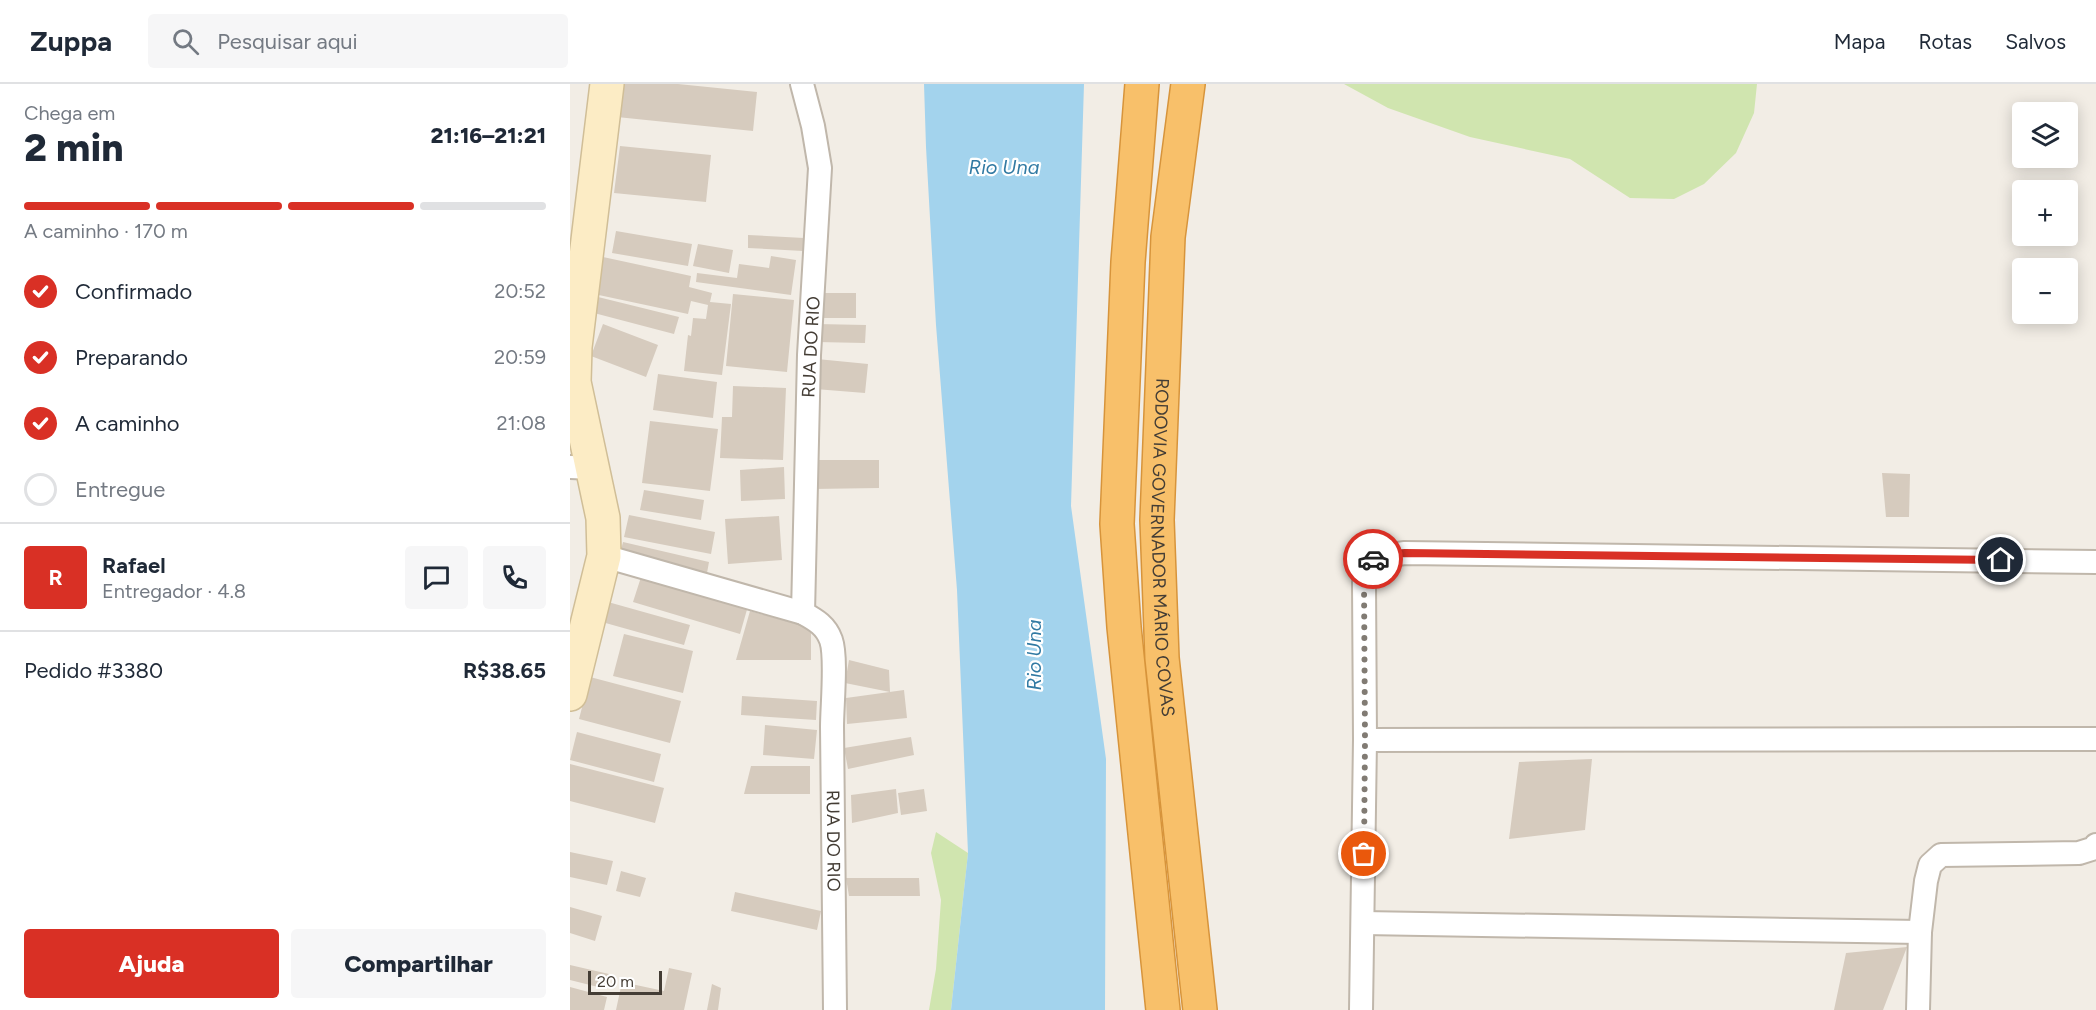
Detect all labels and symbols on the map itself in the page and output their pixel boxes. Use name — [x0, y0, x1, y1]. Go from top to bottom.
water label: Rio Una — [969, 155, 1040, 179]
street label: RUA DO RIO — [797, 296, 825, 398]
street label: RODOVIA GOVERNADOR MÁRIO COVAS — [1146, 377, 1179, 718]
courier — [1343, 529, 1403, 589]
pin — [1975, 534, 2026, 585]
water label: Rio Una — [1022, 619, 1046, 690]
street label: RUA DO RIO — [822, 790, 845, 892]
pin — [1338, 828, 1389, 879]
scale bar — [588, 968, 662, 996]

